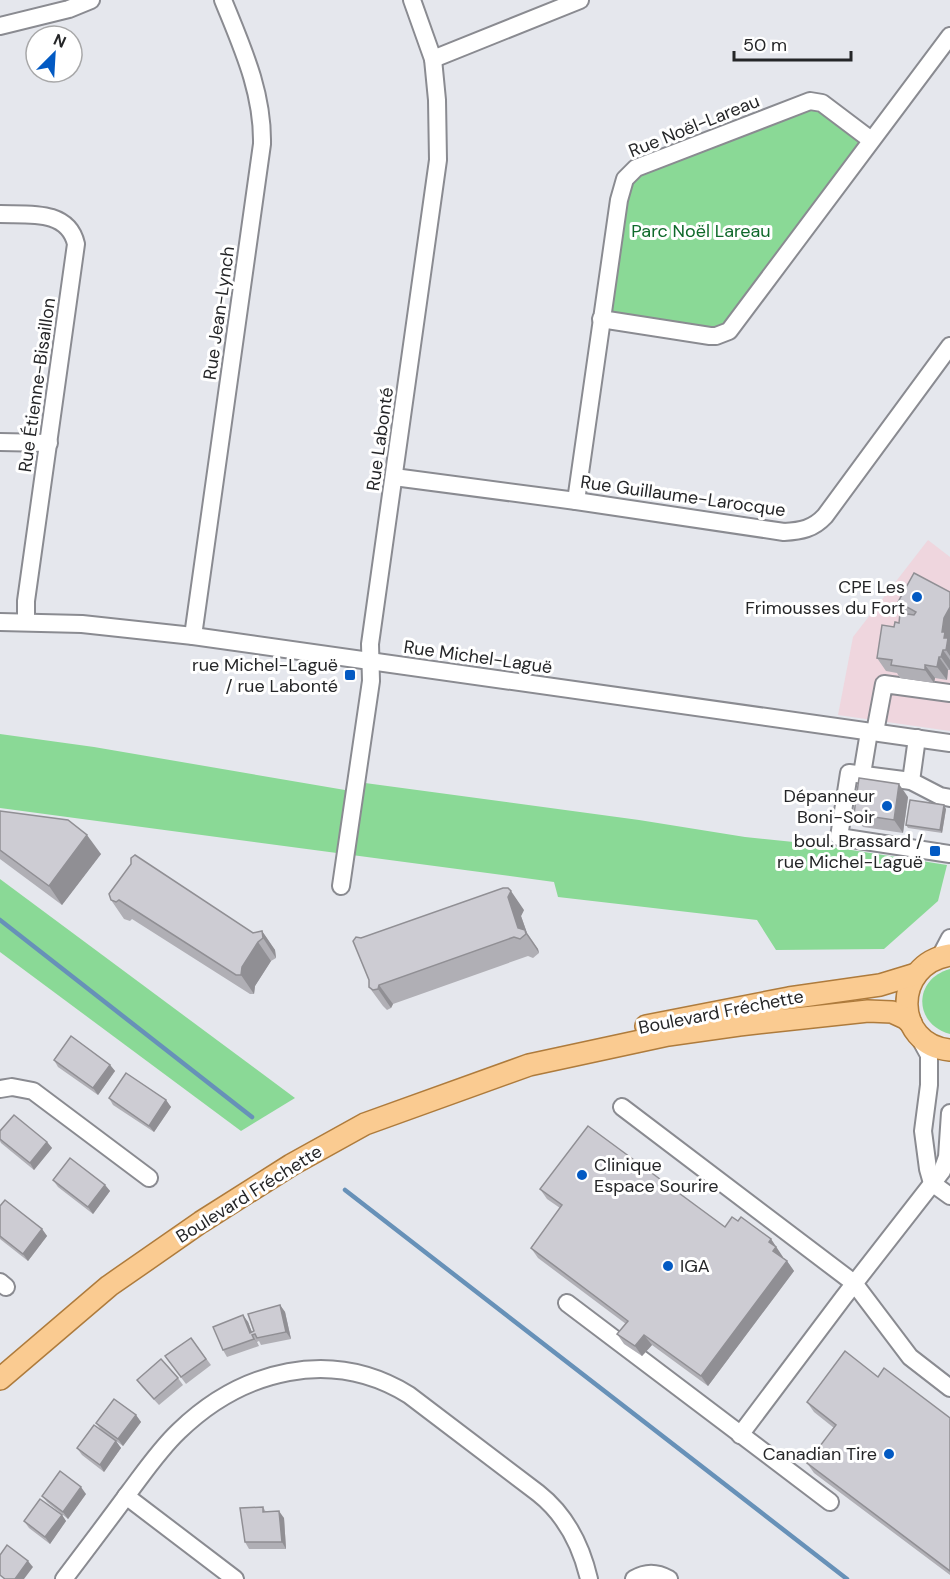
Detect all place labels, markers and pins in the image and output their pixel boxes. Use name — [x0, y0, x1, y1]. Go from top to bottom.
place label: CPE Les Frimousses du Fort — [745, 575, 905, 620]
marker: CPE Les Frimousses du Fort — [910, 590, 924, 604]
place label: rue Michel-Laguë / rue Labonté — [192, 653, 338, 698]
marker: rue Michel-Laguë / rue Labonté — [343, 668, 357, 682]
place label: Dépanneur Boni-Soir — [783, 784, 875, 829]
marker: Dépanneur Boni-Soir — [880, 799, 894, 813]
place label: boul. Brassard / rue Michel-Laguë — [777, 829, 923, 874]
marker: boul. Brassard / rue Michel-Laguë — [928, 844, 942, 858]
place label: Clinique Espace Sourire — [594, 1153, 719, 1198]
marker: Clinique Espace Sourire — [575, 1168, 589, 1182]
place label: IGA — [680, 1254, 710, 1278]
marker: IGA — [661, 1259, 675, 1273]
place label: Canadian Tire — [763, 1442, 877, 1466]
marker: Canadian Tire — [882, 1447, 896, 1461]

